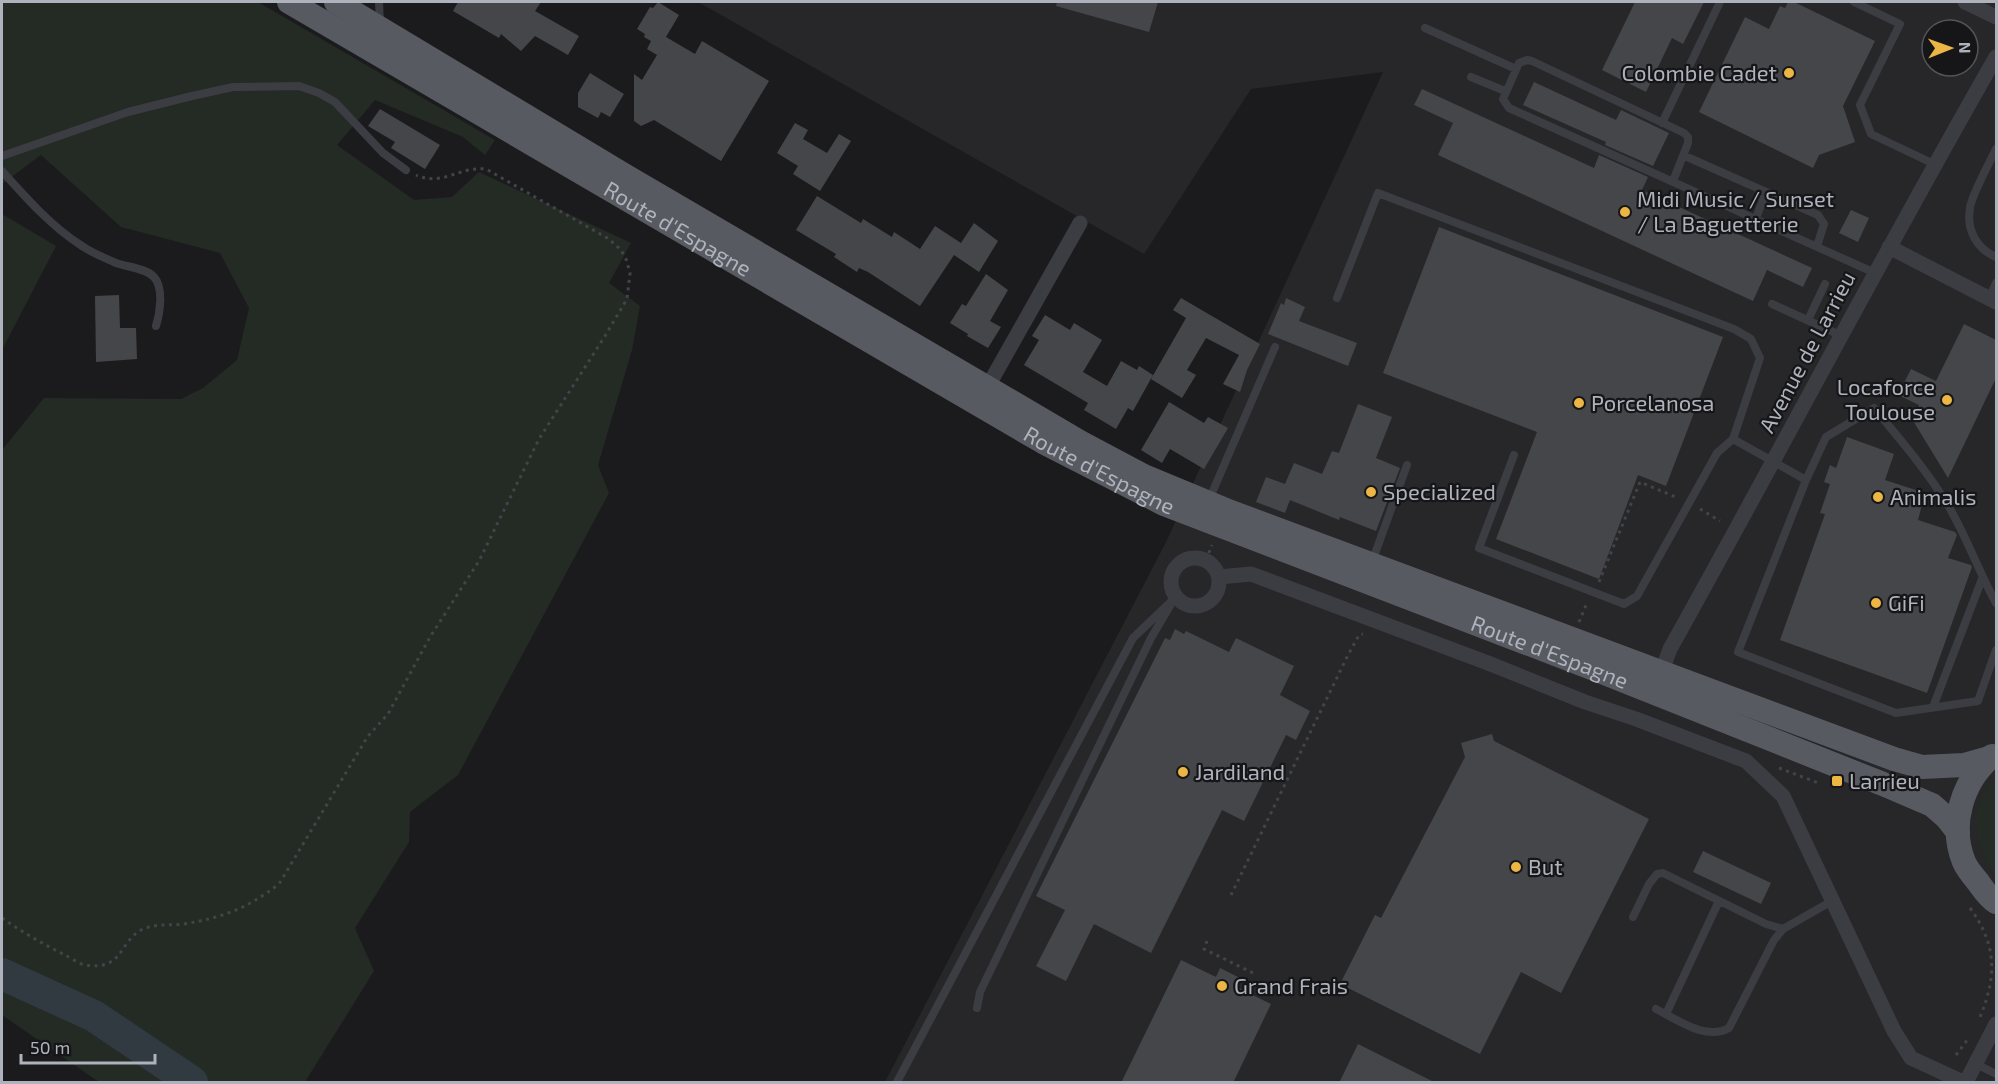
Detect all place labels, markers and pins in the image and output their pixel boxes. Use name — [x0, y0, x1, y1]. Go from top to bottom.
place label: Colombie Cadet — [1622, 59, 1777, 85]
marker: Colombie Cadet — [1782, 66, 1796, 80]
place label: Midi Music / Sunset / La Baguetterie — [1637, 185, 1834, 236]
marker: Midi Music / Sunset / La Baguetterie — [1618, 205, 1632, 219]
place label: Locaforce Toulouse — [1837, 373, 1935, 424]
place label: Porcelanosa — [1591, 389, 1714, 415]
marker: Locaforce Toulouse — [1940, 393, 1954, 407]
marker: Porcelanosa — [1572, 396, 1586, 410]
place label: Specialized — [1383, 478, 1496, 504]
place label: Animalis — [1890, 483, 1976, 509]
marker: Specialized — [1364, 485, 1378, 499]
marker: Animalis — [1871, 490, 1885, 504]
place label: GiFi — [1888, 589, 1925, 615]
marker: GiFi — [1869, 596, 1883, 610]
place label: Jardiland — [1195, 758, 1285, 784]
marker: Jardiland — [1176, 765, 1190, 779]
place label: Larrieu — [1849, 767, 1920, 793]
marker: Larrieu — [1830, 774, 1844, 788]
place label: But — [1528, 853, 1563, 879]
marker: But — [1509, 860, 1523, 874]
place label: Grand Frais — [1234, 972, 1348, 998]
marker: Grand Frais — [1215, 979, 1229, 993]

